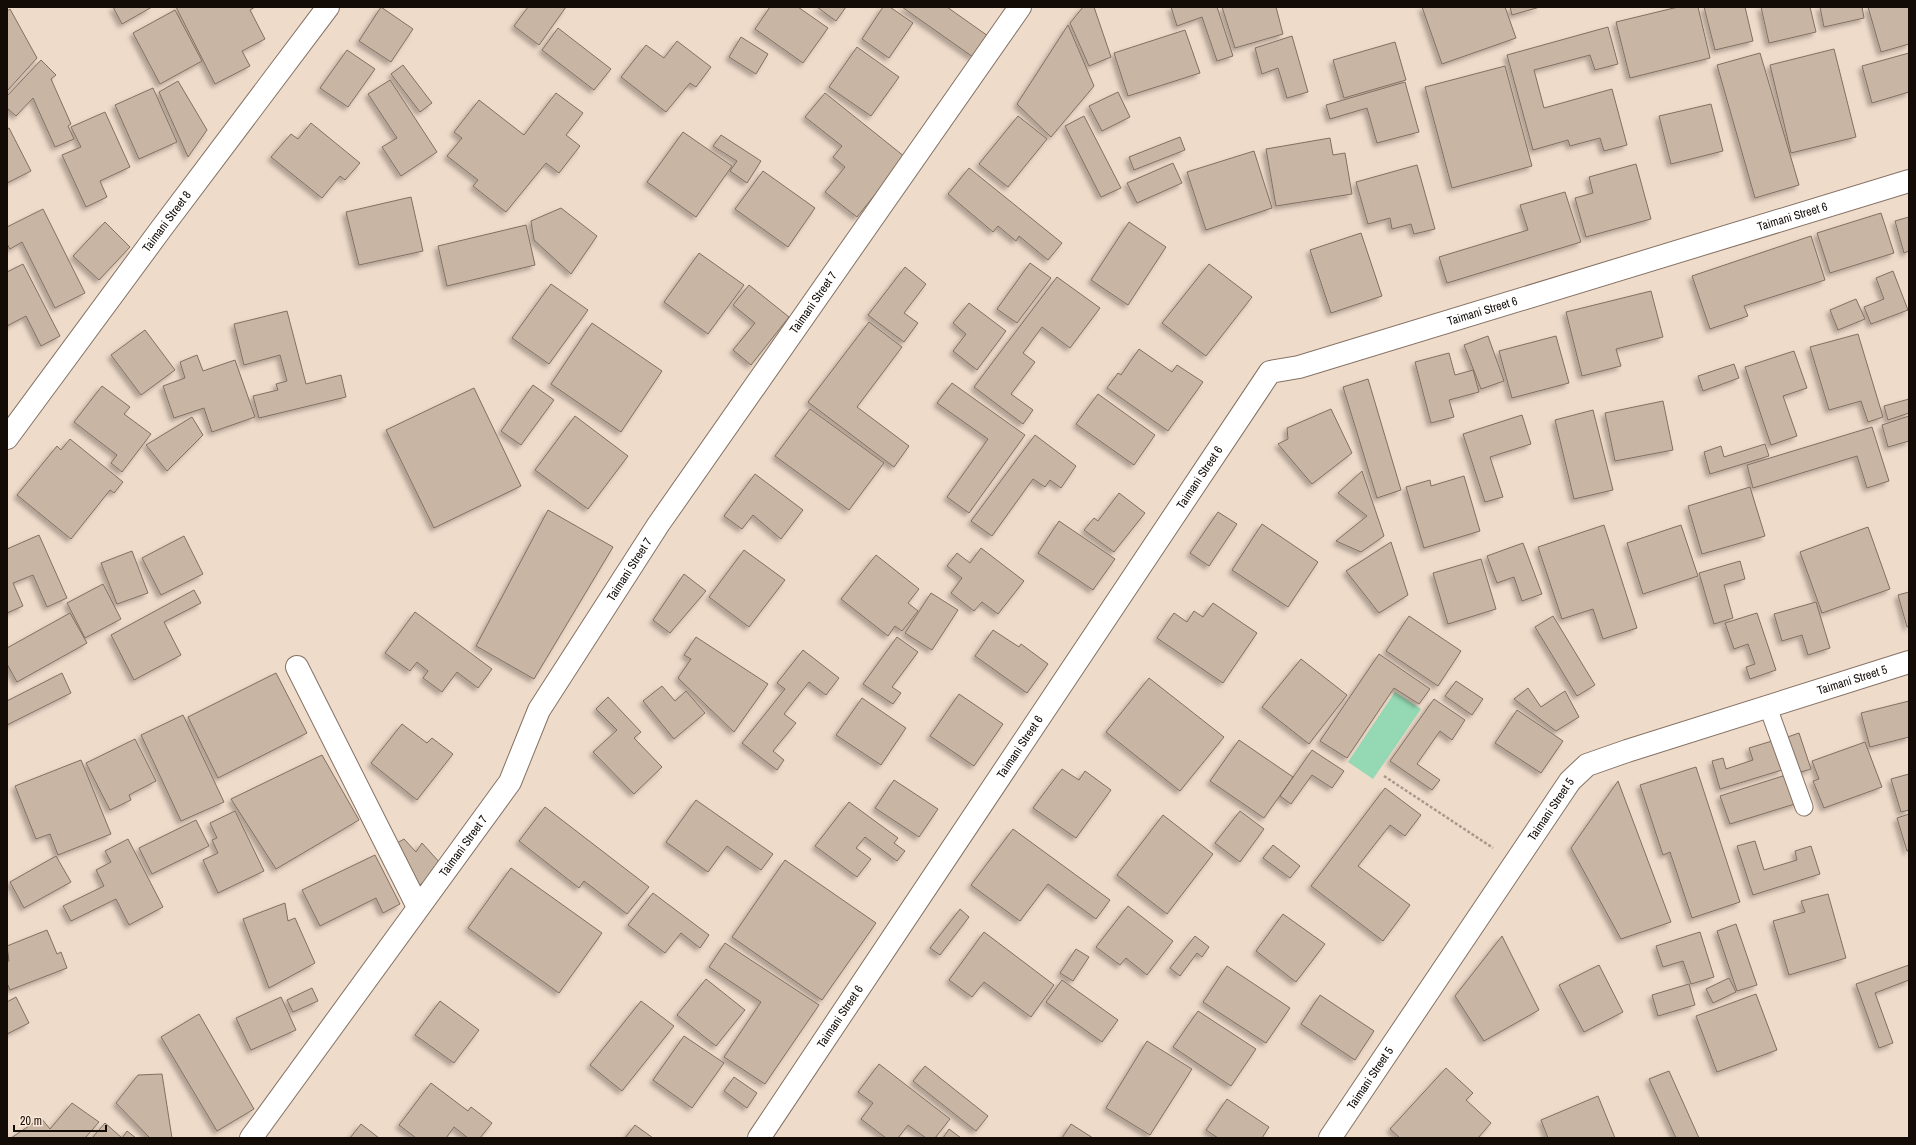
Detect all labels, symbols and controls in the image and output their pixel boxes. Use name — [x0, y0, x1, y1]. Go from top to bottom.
street label: Taimani Street 8 — [139, 188, 195, 255]
street label: Taimani Street 6 — [1755, 198, 1829, 235]
street label: Taimani Street 7 — [786, 268, 841, 337]
street label: Taimani Street 6 — [1445, 293, 1519, 329]
street label: Taimani Street 6 — [1173, 443, 1226, 512]
street label: Taimani Street 7 — [603, 534, 656, 604]
street label: Taimani Street 5 — [1815, 661, 1890, 698]
street label: Taimani Street 6 — [993, 712, 1047, 782]
street label: Taimani Street 5 — [1524, 774, 1578, 844]
street label: Taimani Street 7 — [436, 812, 492, 880]
street label: Taimani Street 6 — [813, 982, 867, 1051]
street label: Taimani Street 5 — [1343, 1043, 1397, 1113]
scale bar — [14, 1107, 106, 1133]
text: 20 m — [20, 1113, 42, 1129]

